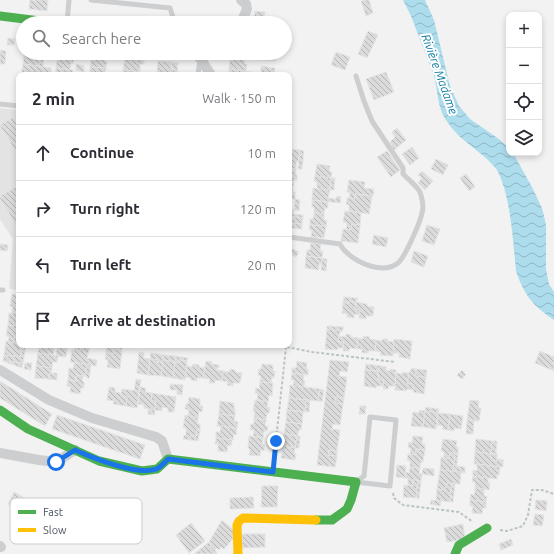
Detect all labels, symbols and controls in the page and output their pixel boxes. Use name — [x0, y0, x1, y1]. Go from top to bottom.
map controls — [506, 12, 542, 156]
button: + — [506, 12, 542, 48]
search box — [16, 16, 292, 60]
icon: search — [30, 27, 52, 49]
text: Search here — [62, 30, 141, 47]
water label: Rivière Madame — [419, 32, 461, 116]
button: − — [506, 48, 542, 84]
button: locate — [506, 84, 542, 120]
text: 2 min — [32, 89, 75, 108]
text: Walk · 150 m — [202, 91, 276, 105]
button: layers — [506, 120, 542, 156]
icon: ahead — [32, 142, 54, 164]
text: Continue — [70, 144, 134, 161]
text: 10 m — [247, 146, 276, 160]
icon: right — [32, 198, 54, 220]
text: Turn right — [70, 200, 140, 217]
text: 120 m — [240, 202, 276, 216]
icon: left — [32, 254, 54, 276]
text: Turn left — [70, 256, 131, 273]
text: 20 m — [247, 258, 276, 272]
icon: arrive — [32, 310, 54, 332]
text: Arrive at destination — [70, 312, 216, 329]
route end — [267, 432, 285, 450]
route start — [47, 453, 65, 471]
legend — [10, 498, 142, 544]
text: Fast — [43, 506, 64, 518]
text: Slow — [43, 524, 67, 536]

